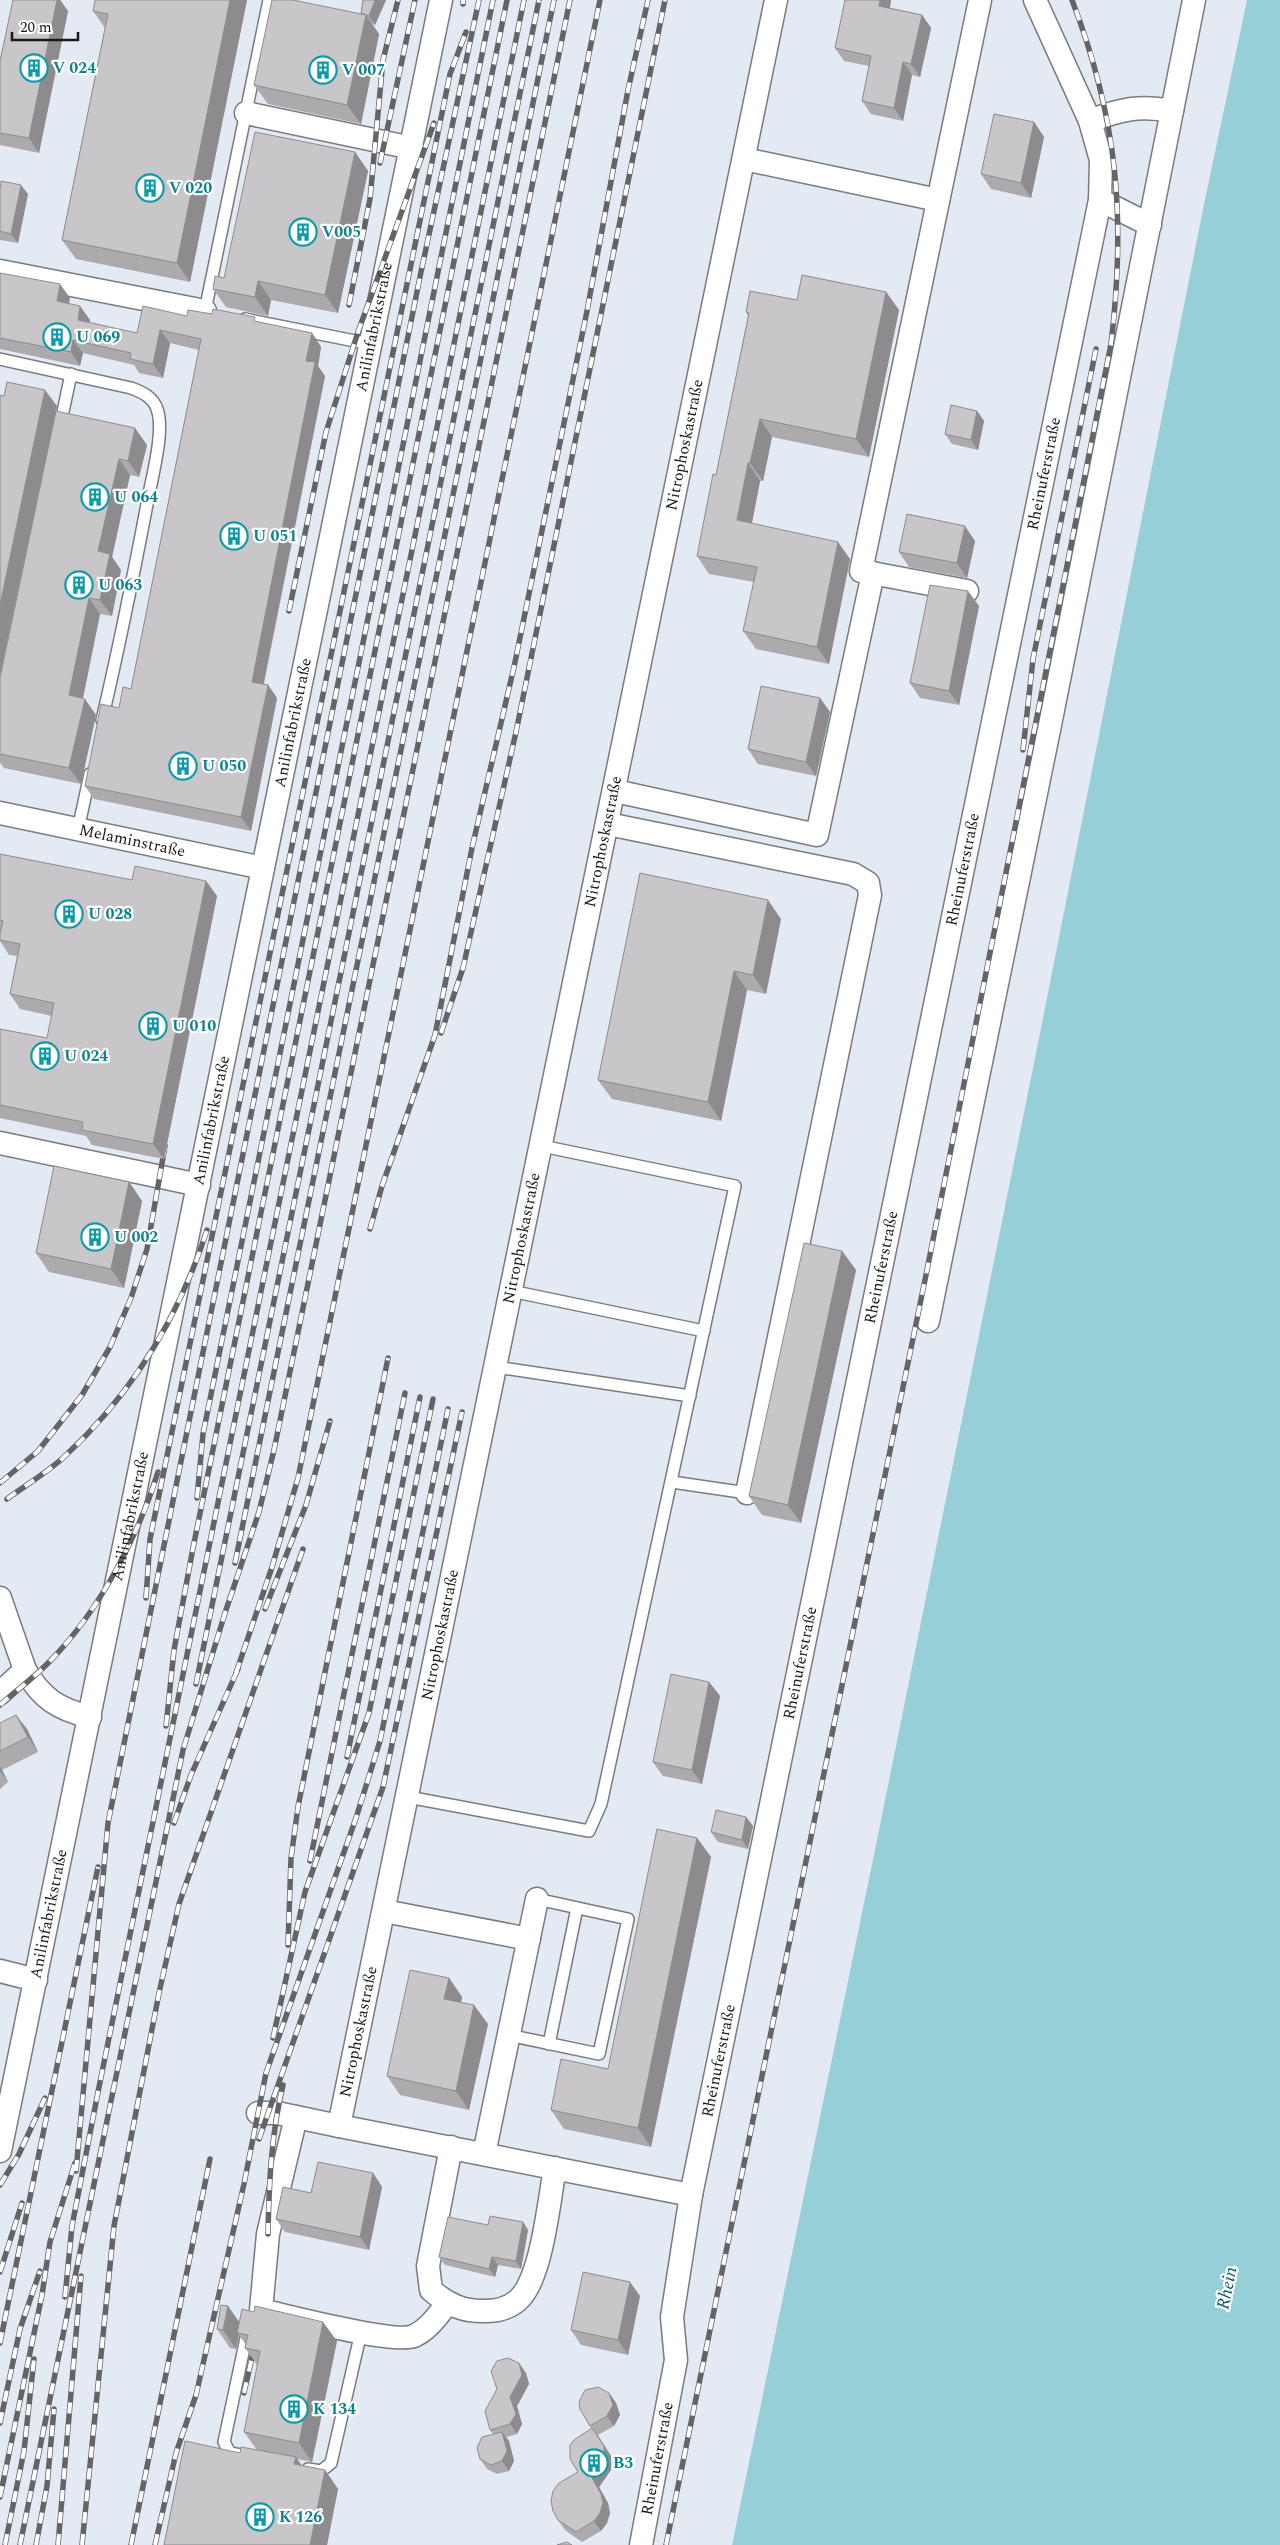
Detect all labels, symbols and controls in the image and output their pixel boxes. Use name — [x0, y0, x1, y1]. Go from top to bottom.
scale bar — [12, 10, 79, 42]
text: 20 m — [20, 16, 52, 39]
building icon: V 024 — [19, 53, 49, 83]
building icon: V 007 — [308, 55, 338, 85]
place label: V 024 — [53, 56, 96, 80]
place label: V 007 — [342, 58, 385, 82]
building icon: V 020 — [135, 173, 165, 203]
place label: V 020 — [169, 176, 212, 200]
building icon: V005 — [288, 217, 318, 247]
place label: V005 — [322, 220, 361, 244]
street label: Anilinfabrikstraße — [349, 260, 399, 394]
building icon: U 069 — [42, 322, 72, 352]
place label: U 069 — [76, 325, 120, 349]
street label: Nitrophoskastraße — [659, 377, 710, 513]
street label: Rheinuferstraße — [1021, 415, 1067, 532]
building icon: U 064 — [80, 482, 110, 512]
place label: U 064 — [114, 485, 158, 509]
building icon: U 051 — [219, 521, 249, 551]
place label: U 051 — [253, 524, 297, 548]
building icon: U 063 — [64, 570, 94, 600]
place label: U 063 — [98, 573, 142, 597]
street label: Anilinfabrikstraße — [268, 656, 318, 790]
building icon: U 050 — [168, 751, 198, 781]
place label: U 050 — [202, 754, 246, 778]
street label: Nitrophoskastraße — [578, 774, 628, 909]
street label: Rheinuferstraße — [939, 811, 986, 928]
street label: Melaminstraße — [77, 818, 187, 863]
building icon: U 028 — [54, 899, 84, 929]
place label: U 028 — [88, 902, 132, 926]
building icon: U 010 — [138, 1011, 168, 1041]
place label: U 010 — [172, 1014, 216, 1038]
building icon: U 024 — [30, 1041, 60, 1071]
place label: U 024 — [64, 1044, 108, 1068]
street label: Anilinfabrikstraße — [186, 1053, 236, 1187]
street label: Nitrophoskastraße — [496, 1170, 547, 1306]
street label: Rheinuferstraße — [858, 1209, 904, 1326]
building icon: U 002 — [80, 1222, 110, 1252]
place label: U 002 — [114, 1225, 158, 1249]
street label: Anilinfabrikstraße — [105, 1449, 155, 1583]
street label: Nitrophoskastraße — [415, 1567, 465, 1703]
street label: Rheinuferstraße — [777, 1604, 823, 1722]
street label: Anilinfabrikstraße — [24, 1847, 74, 1981]
street label: Nitrophoskastraße — [333, 1964, 384, 2099]
street label: Rheinuferstraße — [695, 2002, 742, 2119]
water label: Rhein — [1209, 2264, 1245, 2312]
building icon: K 134 — [279, 2394, 309, 2424]
place label: K 134 — [313, 2397, 356, 2421]
street label: Rheinuferstraße — [635, 2400, 680, 2517]
building icon: B3 — [579, 2448, 609, 2478]
place label: B3 — [613, 2451, 633, 2475]
building icon: K 126 — [245, 2502, 275, 2532]
place label: K 126 — [279, 2505, 322, 2529]

